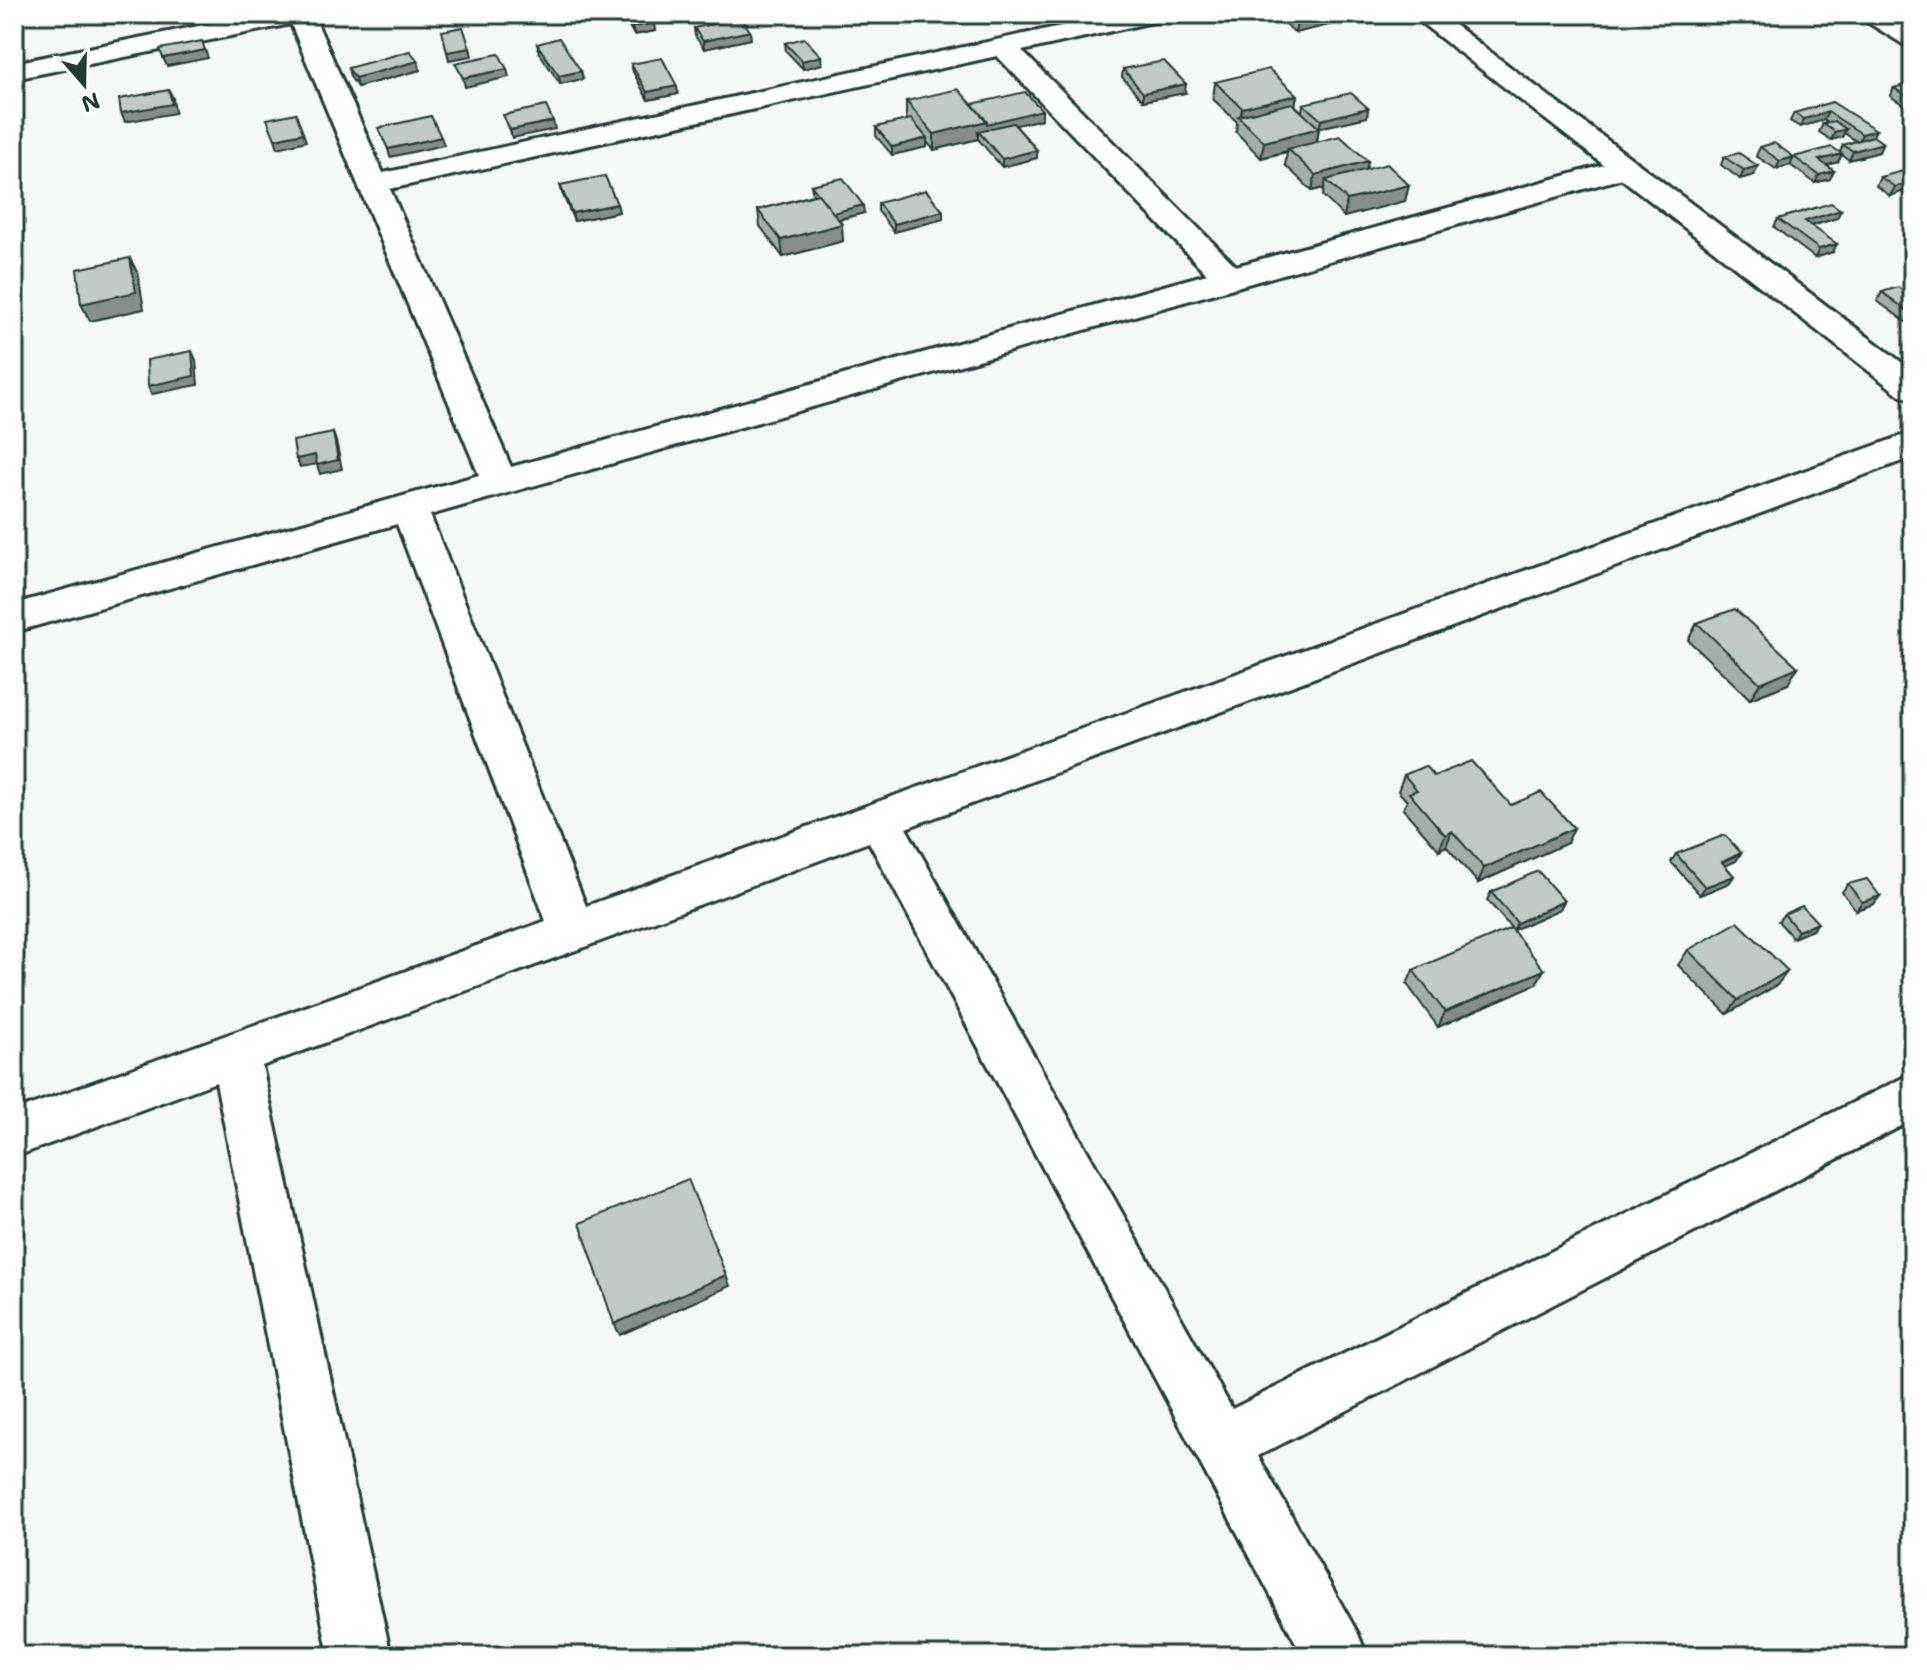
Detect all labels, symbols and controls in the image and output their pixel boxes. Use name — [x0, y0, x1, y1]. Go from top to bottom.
north arrow — [44, 44, 124, 124]
text: N — [78, 86, 104, 119]

